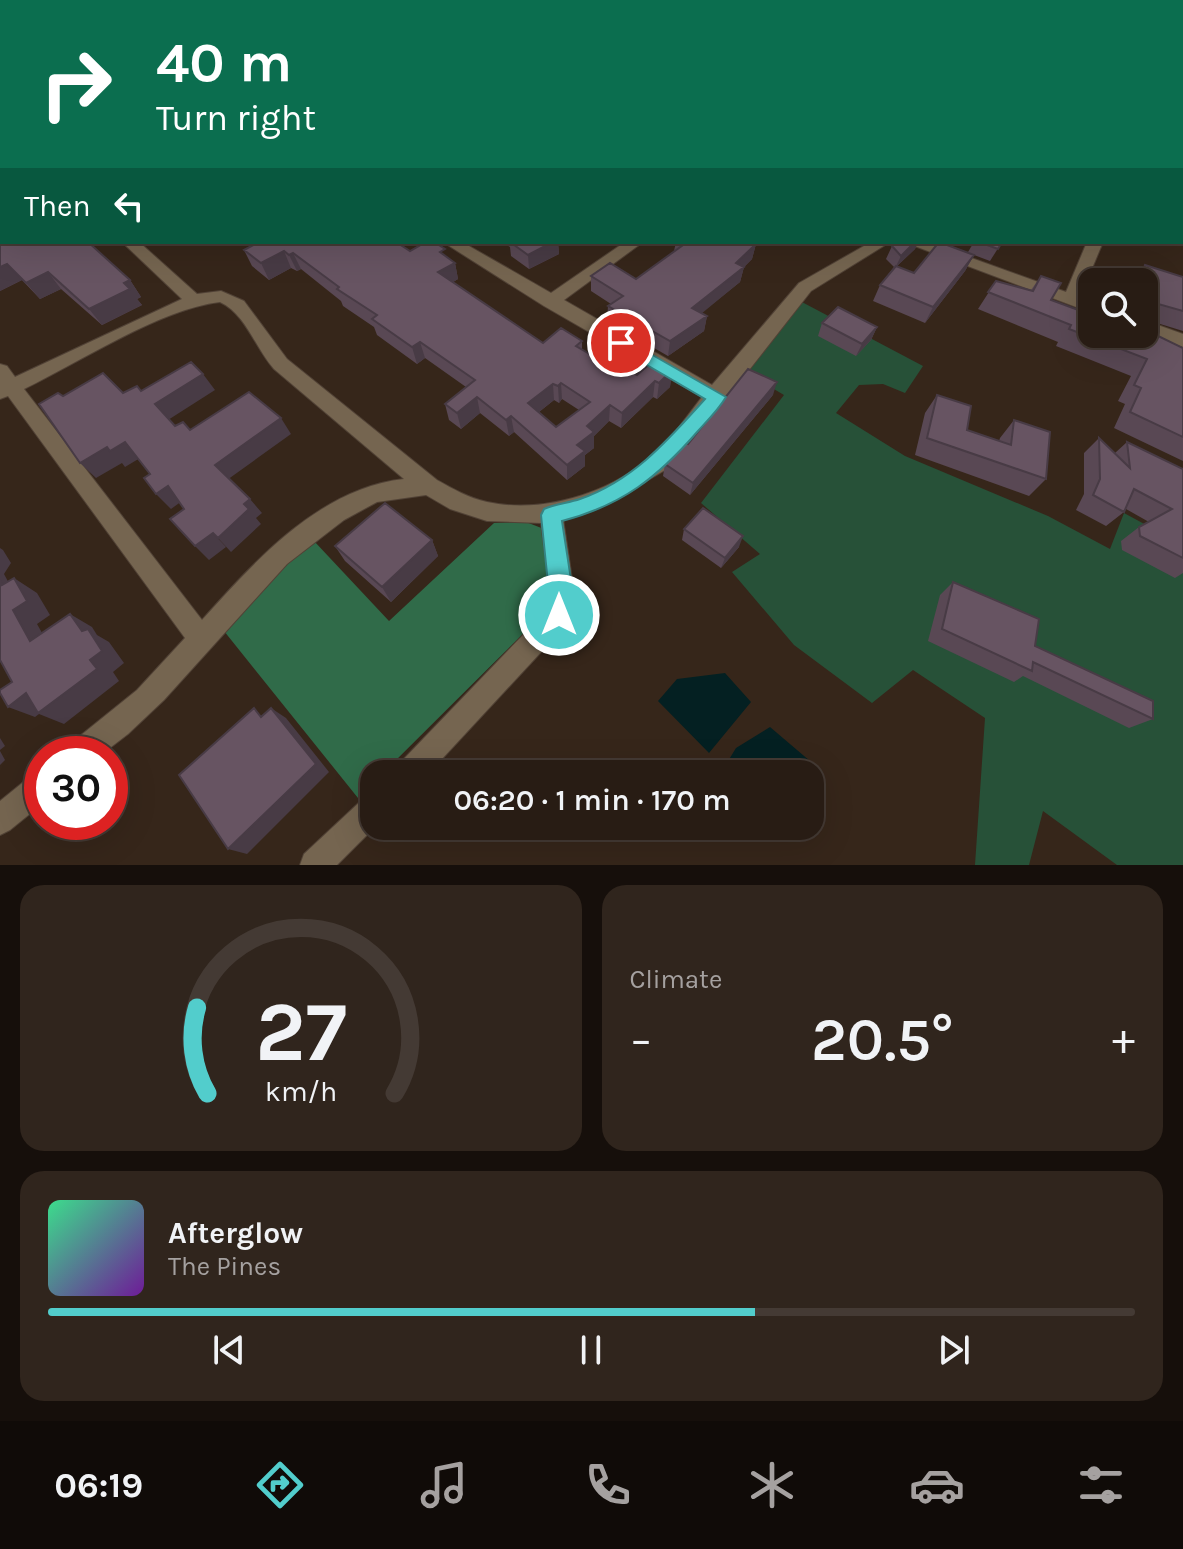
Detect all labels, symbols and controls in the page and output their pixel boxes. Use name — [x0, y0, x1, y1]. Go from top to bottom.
text: 40 m — [156, 30, 292, 95]
icon: right — [24, 32, 128, 136]
text: Turn right — [156, 97, 316, 139]
icon: left — [107, 184, 151, 228]
text: Then — [24, 188, 91, 224]
map controls — [1078, 268, 1158, 348]
button: search — [1078, 268, 1158, 348]
pin — [587, 309, 655, 377]
icon: arrive — [599, 321, 643, 365]
position arrow — [517, 573, 601, 657]
speed limit sign: 30 — [24, 736, 128, 840]
text: 06:20 · 1 min · 170 m — [453, 782, 731, 818]
text: Climate — [630, 964, 722, 995]
text: 27 — [255, 984, 347, 1081]
text: 20.5° — [811, 1005, 954, 1075]
text: − — [630, 1014, 653, 1065]
text: + — [1112, 1014, 1135, 1065]
text: km/h — [265, 1075, 337, 1108]
text: Afterglow — [168, 1215, 303, 1251]
text: The Pines — [168, 1251, 281, 1282]
icon: previous — [207, 1328, 251, 1372]
icon: pause — [569, 1328, 613, 1372]
icon: next — [932, 1328, 976, 1372]
icon: directions — [252, 1457, 308, 1513]
icon: music — [416, 1457, 472, 1513]
icon: phone — [580, 1457, 636, 1513]
icon: climate — [744, 1457, 800, 1513]
icon: car — [909, 1457, 965, 1513]
icon: filters — [1073, 1457, 1129, 1513]
text: 06:19 — [54, 1464, 143, 1506]

